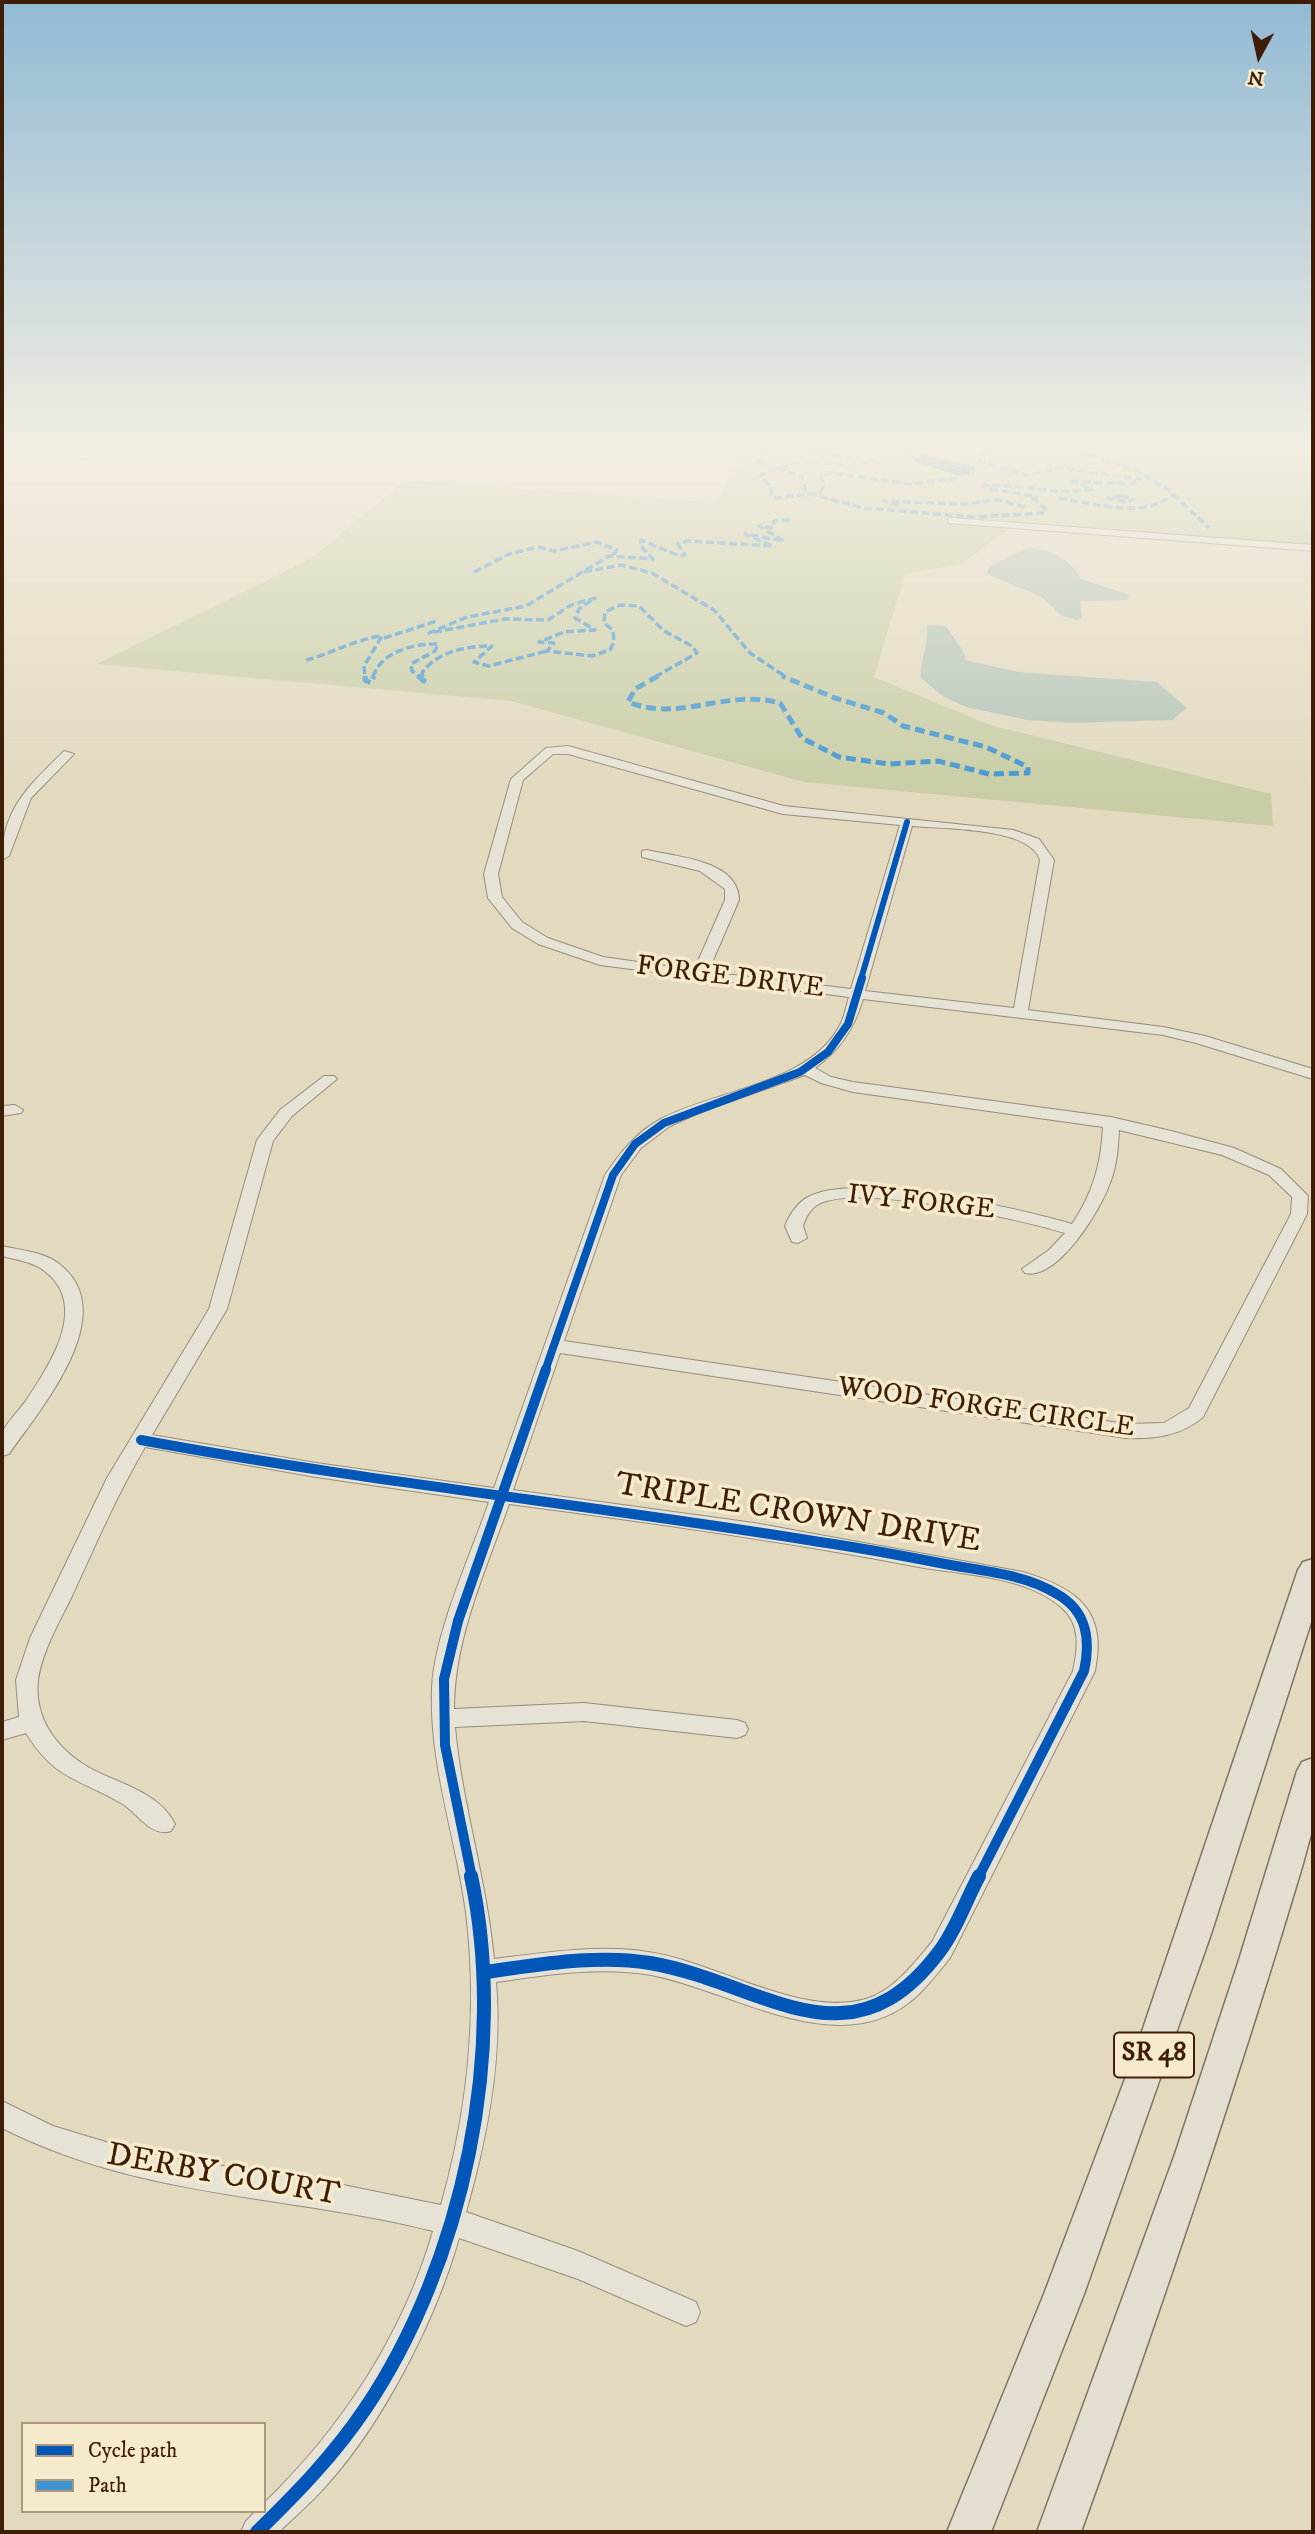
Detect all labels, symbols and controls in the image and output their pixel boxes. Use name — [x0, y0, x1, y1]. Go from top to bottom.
north arrow — [1224, 21, 1294, 91]
text: N — [1247, 65, 1265, 90]
street label: FORGE DRIVE — [634, 951, 826, 1007]
street label: IVY FORGE — [846, 1180, 996, 1228]
street label: WOOD FORGE CIRCLE — [835, 1372, 1137, 1446]
street label: TRIPLE CROWN DRIVE — [613, 1467, 983, 1563]
road number: SR 48 — [1114, 2032, 1194, 2078]
street label: DERBY COURT — [104, 2137, 342, 2217]
legend — [21, 2422, 266, 2513]
text: Cycle path — [88, 2438, 177, 2464]
text: Path — [88, 2473, 127, 2499]

